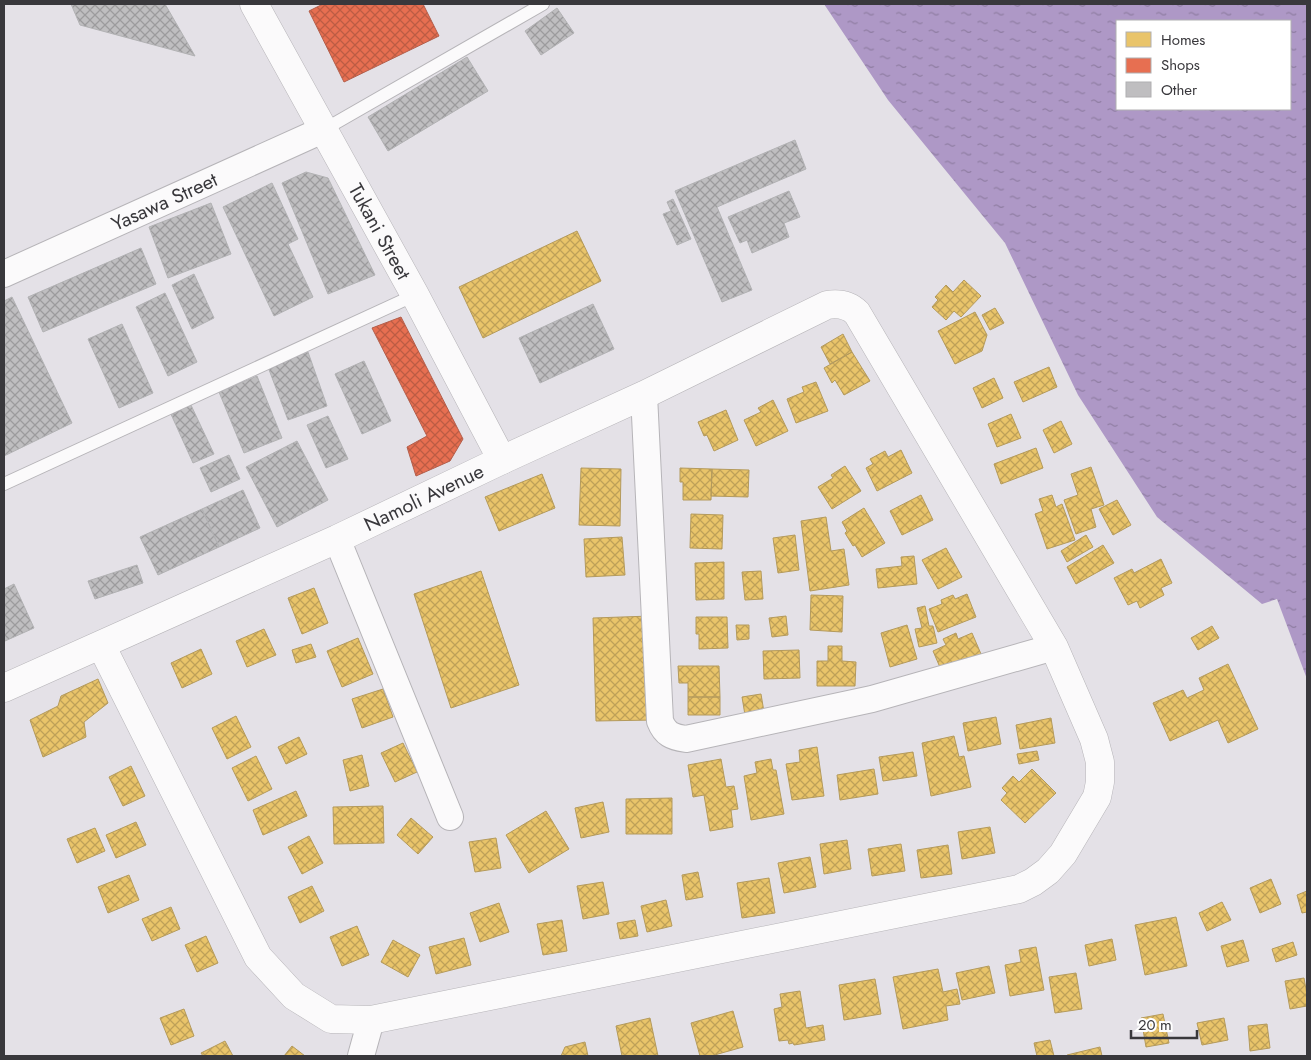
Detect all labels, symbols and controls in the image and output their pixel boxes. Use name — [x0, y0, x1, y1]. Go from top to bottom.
legend — [1116, 20, 1291, 110]
text: Homes — [1161, 29, 1205, 51]
text: Shops — [1161, 54, 1200, 76]
text: Other — [1161, 79, 1198, 101]
street label: Yasawa Street — [107, 165, 222, 239]
street label: Tukani Street — [341, 178, 418, 285]
street label: Namoli Avenue — [359, 457, 489, 539]
scale bar — [1131, 1008, 1197, 1040]
text: 20 m — [1138, 1014, 1172, 1036]

